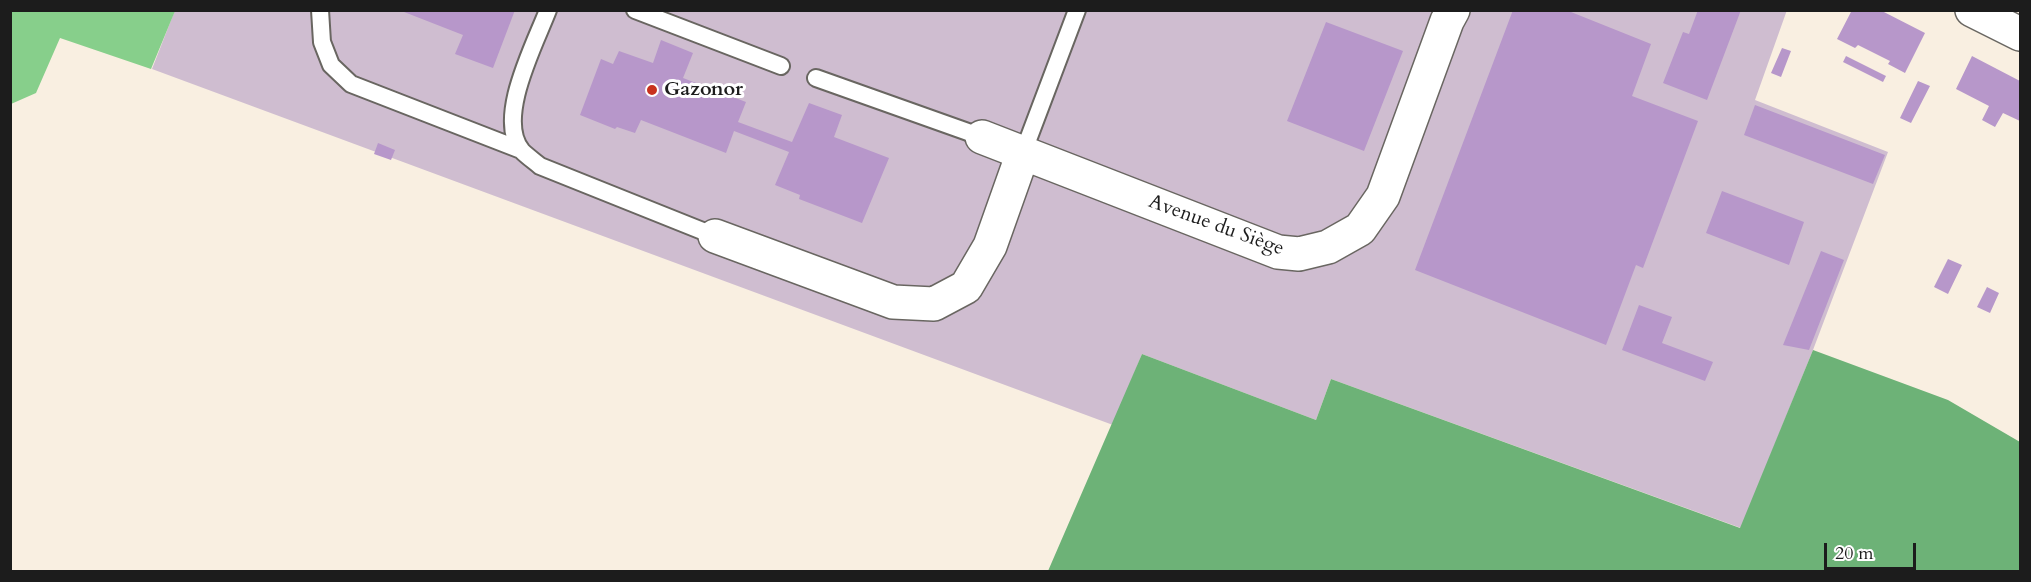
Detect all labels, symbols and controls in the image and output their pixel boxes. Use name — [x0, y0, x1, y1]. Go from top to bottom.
place label: Gazonor — [664, 78, 743, 102]
marker: Gazonor — [645, 83, 659, 97]
street label: Avenue du Siège — [1145, 190, 1287, 262]
scale bar — [1827, 531, 1918, 569]
text: 20 m — [1835, 541, 1874, 566]

